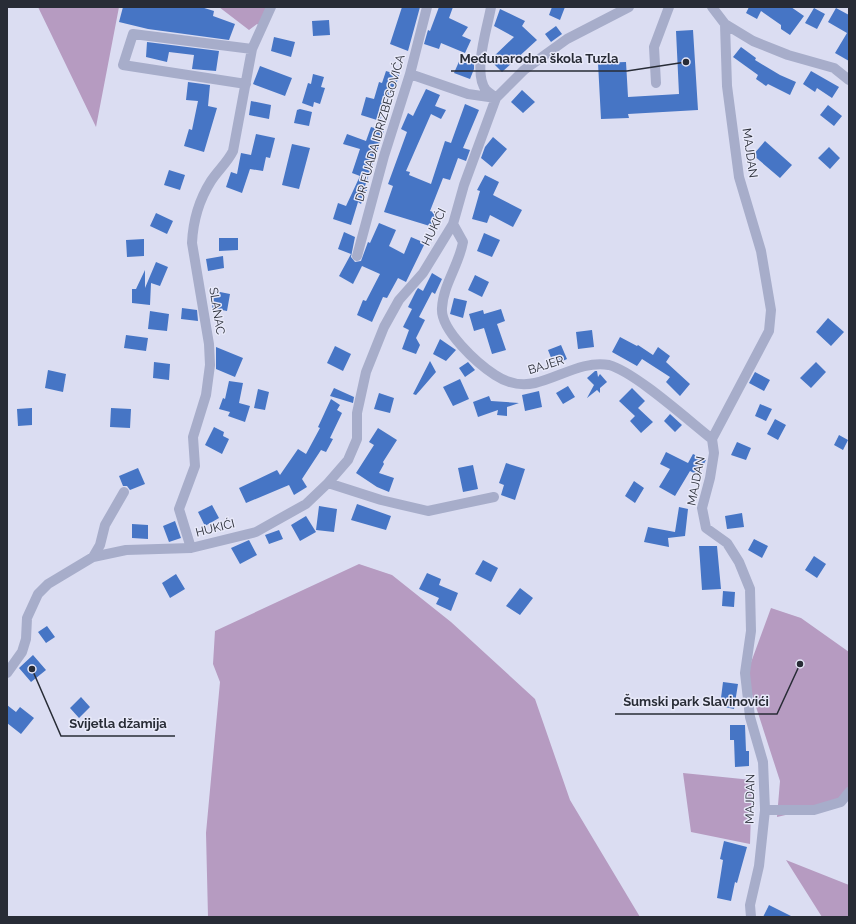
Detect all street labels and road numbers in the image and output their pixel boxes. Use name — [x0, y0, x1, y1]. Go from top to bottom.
street label: DR FUADA IDRIZBEGOVIĆA — [352, 53, 408, 203]
street label: MAJDAN — [740, 127, 760, 179]
street label: HUKIĆI — [419, 206, 449, 248]
street label: SLANAC — [206, 286, 228, 336]
street label: BAJER — [526, 353, 566, 377]
street label: MAJDAN — [684, 455, 708, 507]
street label: HUKIĆI — [194, 516, 236, 540]
street label: MAJDAN — [743, 774, 757, 824]

